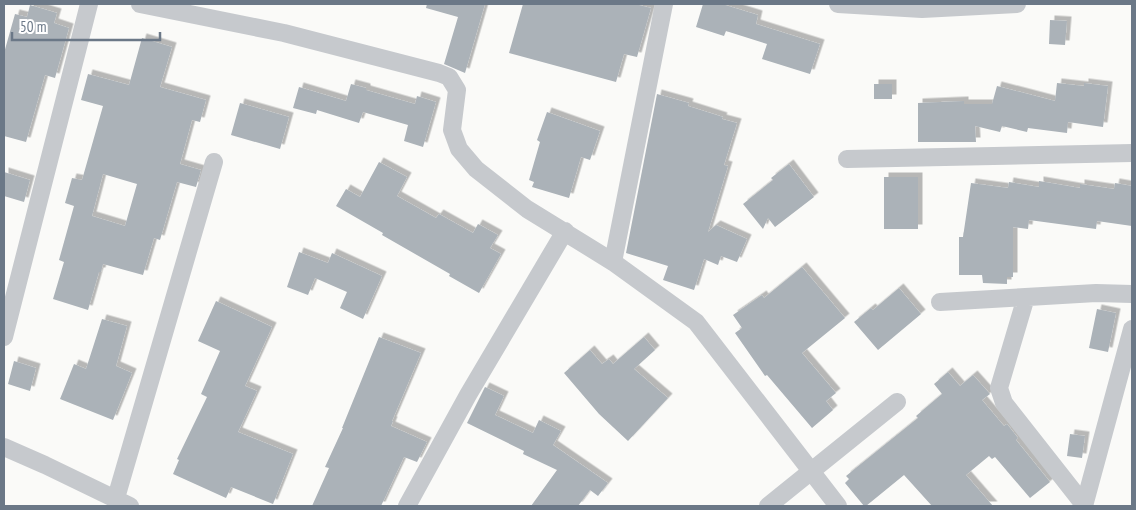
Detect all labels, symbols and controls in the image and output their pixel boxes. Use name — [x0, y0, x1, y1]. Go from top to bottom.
scale bar — [12, 10, 160, 42]
text: 50 m — [20, 17, 46, 36]

